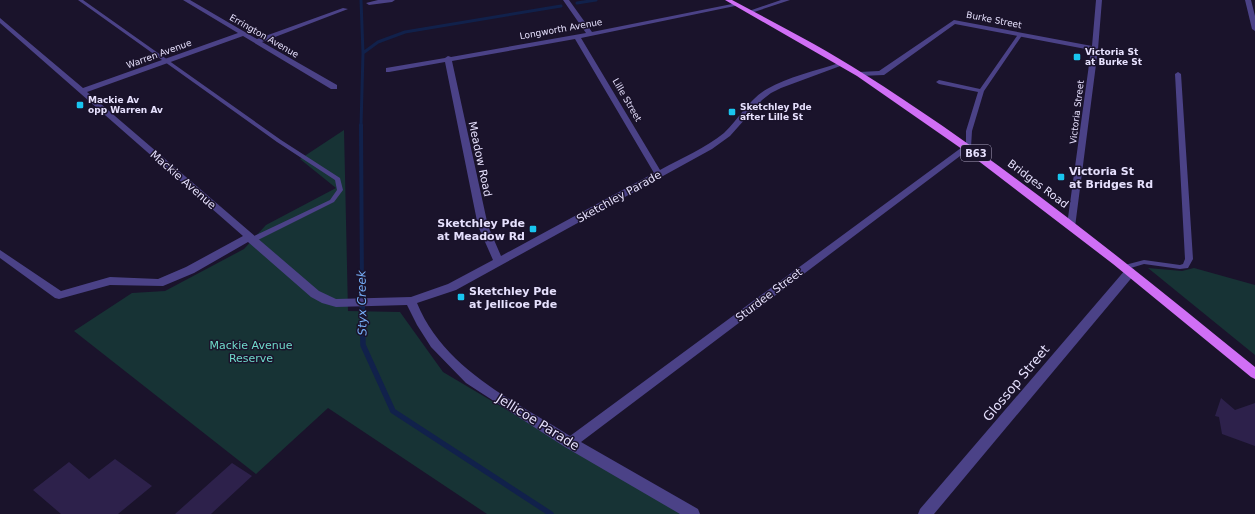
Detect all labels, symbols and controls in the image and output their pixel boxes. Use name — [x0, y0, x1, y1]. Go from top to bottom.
street label: Burke Street — [965, 10, 1023, 30]
street label: Errington Avenue — [228, 12, 301, 60]
street label: Longworth Avenue — [519, 17, 604, 41]
street label: Warren Avenue — [125, 37, 193, 70]
place label: Victoria St at Burke St — [1085, 47, 1143, 67]
marker: Victoria St at Burke St — [1072, 52, 1082, 62]
street label: Lille Street — [611, 77, 644, 124]
street label: Victoria Street — [1068, 79, 1086, 145]
place label: Mackie Av opp Warren Av — [88, 95, 163, 115]
marker: Mackie Av opp Warren Av — [75, 100, 85, 110]
place label: Sketchley Pde after Lille St — [740, 102, 812, 122]
marker: Sketchley Pde after Lille St — [727, 107, 737, 117]
street label: Meadow Road — [466, 120, 494, 198]
road number: B63 — [961, 145, 991, 161]
street label: Mackie Avenue — [147, 148, 219, 212]
street label: Bridges Road — [1005, 157, 1071, 211]
place label: Victoria St at Bridges Rd — [1069, 165, 1153, 191]
street label: Sketchley Parade — [574, 168, 664, 226]
marker: Victoria St at Bridges Rd — [1056, 172, 1066, 182]
place label: Sketchley Pde at Meadow Rd — [437, 217, 525, 243]
marker: Sketchley Pde at Meadow Rd — [528, 224, 538, 234]
street label: Sturdee Street — [733, 265, 805, 324]
water label: Styx Creek — [354, 269, 370, 336]
place label: Sketchley Pde at Jellicoe Pde — [469, 285, 557, 311]
marker: Sketchley Pde at Jellicoe Pde — [456, 292, 466, 302]
park label: Mackie Avenue Reserve — [210, 339, 293, 365]
street label: Glossop Street — [980, 342, 1052, 424]
street label: Jellicoe Parade — [493, 390, 582, 453]

